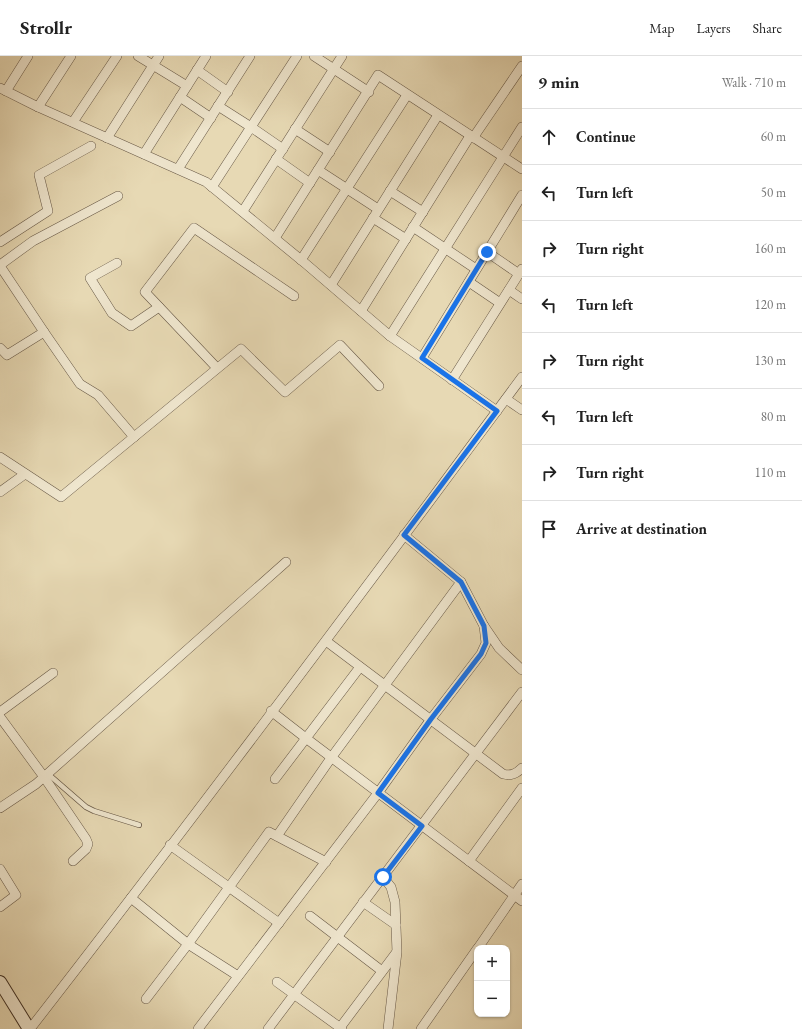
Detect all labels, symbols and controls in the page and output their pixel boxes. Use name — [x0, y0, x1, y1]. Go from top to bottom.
text: Strollr — [20, 15, 72, 40]
text: Map — [649, 19, 674, 37]
text: Layers — [696, 19, 731, 37]
text: Share — [753, 19, 782, 37]
text: 9 min — [538, 71, 579, 93]
text: Walk · 710 m — [722, 74, 786, 91]
icon: ahead — [538, 126, 560, 148]
text: Continue — [576, 127, 636, 146]
text: 60 m — [761, 128, 786, 145]
icon: left — [538, 182, 560, 204]
text: Turn left — [576, 183, 633, 202]
text: 50 m — [761, 184, 786, 201]
icon: right — [538, 238, 560, 260]
text: Turn right — [576, 239, 644, 258]
text: 160 m — [755, 240, 786, 257]
route end — [478, 243, 496, 261]
icon: left — [538, 294, 560, 316]
text: Turn left — [576, 295, 633, 314]
text: 120 m — [755, 296, 786, 313]
icon: right — [538, 350, 560, 372]
text: Turn right — [576, 351, 644, 370]
text: 130 m — [755, 352, 786, 369]
icon: left — [538, 406, 560, 428]
text: Turn left — [576, 407, 633, 426]
text: 80 m — [761, 408, 786, 425]
icon: right — [538, 462, 560, 484]
text: Turn right — [576, 463, 644, 482]
text: 110 m — [755, 464, 786, 481]
icon: arrive — [538, 518, 560, 540]
text: Arrive at destination — [576, 519, 707, 538]
route start — [374, 868, 392, 886]
map controls — [474, 945, 510, 1017]
button: + — [474, 945, 510, 981]
button: − — [474, 981, 510, 1017]

